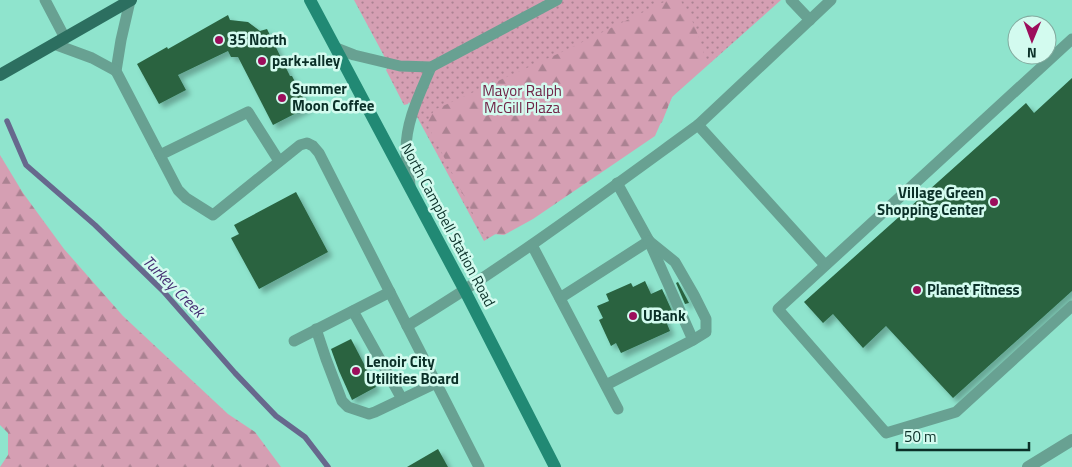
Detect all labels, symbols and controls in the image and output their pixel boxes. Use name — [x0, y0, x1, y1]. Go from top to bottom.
north arrow — [1007, 15, 1057, 65]
place label: 35 North — [229, 28, 287, 51]
marker: 35 North — [213, 34, 225, 46]
text: N — [1027, 43, 1037, 64]
place label: park+alley — [272, 49, 341, 72]
marker: park+alley — [256, 55, 268, 67]
place label: Summer Moon Coffee — [292, 77, 375, 117]
park label: Mayor Ralph McGill Plaza — [482, 79, 562, 119]
marker: Summer Moon Coffee — [276, 92, 288, 104]
street label: North Campbell Station Road — [395, 139, 501, 311]
place label: Village Green Shopping Center — [877, 181, 984, 221]
marker: Village Green Shopping Center — [988, 196, 1000, 208]
water label: Turkey Creek — [138, 250, 212, 324]
place label: Planet Fitness — [927, 278, 1020, 301]
marker: Planet Fitness — [911, 284, 923, 296]
place label: UBank — [643, 304, 686, 327]
marker: UBank — [627, 310, 639, 322]
place label: Lenoir City Utilities Board — [366, 350, 459, 390]
marker: Lenoir City Utilities Board — [350, 365, 362, 377]
scale bar — [897, 420, 1030, 452]
text: 50 m — [904, 425, 937, 448]

